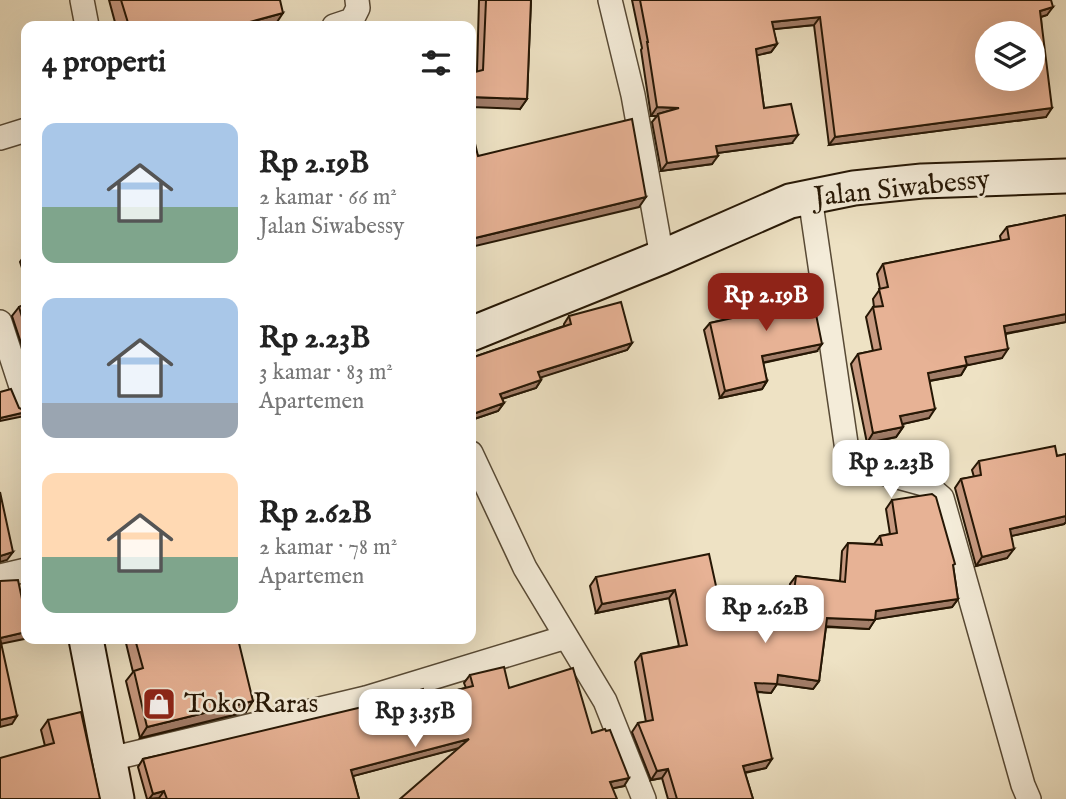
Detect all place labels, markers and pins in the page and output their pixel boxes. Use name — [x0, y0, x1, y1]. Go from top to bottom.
pin: Rp 2.19B — [694, 274, 838, 333]
pin: Rp 2.23B — [819, 440, 963, 500]
pin: Rp 2.62B — [693, 586, 837, 645]
shop icon: Toko Raras — [140, 685, 178, 723]
place label: Toko Raras — [184, 687, 318, 722]
pin: Rp 3.35B — [343, 690, 487, 749]

